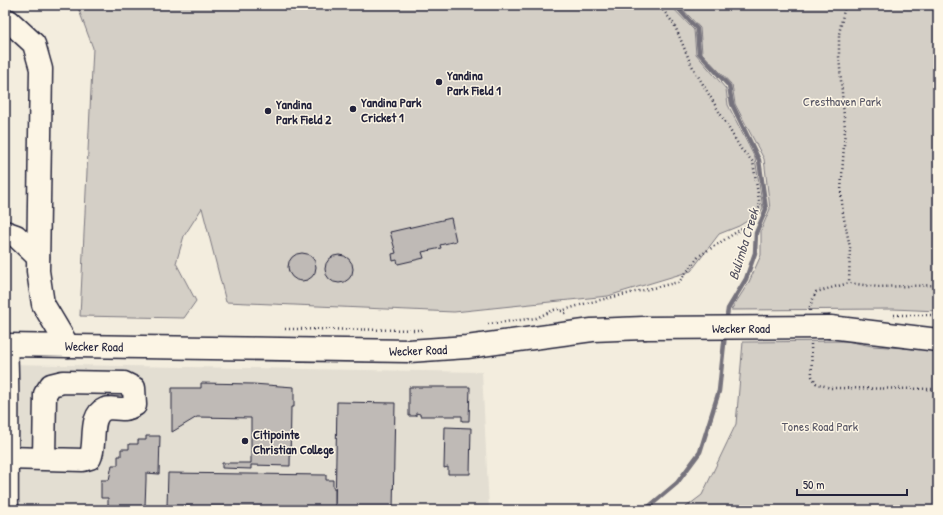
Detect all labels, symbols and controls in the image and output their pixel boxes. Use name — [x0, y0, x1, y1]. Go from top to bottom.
place label: Yandina Park Field 1 — [447, 66, 501, 99]
marker: Yandina Park Field 1 — [434, 77, 444, 87]
park label: Cresthaven Park — [803, 92, 882, 110]
place label: Yandina Park Cricket 1 — [361, 93, 422, 126]
place label: Yandina Park Field 2 — [276, 95, 332, 128]
marker: Yandina Park Cricket 1 — [348, 104, 358, 114]
marker: Yandina Park Field 2 — [263, 106, 273, 116]
water label: Bulimba Creek — [723, 205, 763, 282]
street label: Wecker Road — [712, 319, 770, 337]
street label: Wecker Road — [65, 336, 123, 356]
street label: Wecker Road — [389, 340, 447, 360]
park label: Tones Road Park — [782, 417, 859, 435]
place label: Citipointe Christian College — [253, 425, 335, 459]
marker: Citipointe Christian College — [240, 436, 250, 446]
scale bar — [797, 471, 907, 497]
text: 50 m — [803, 476, 824, 493]

